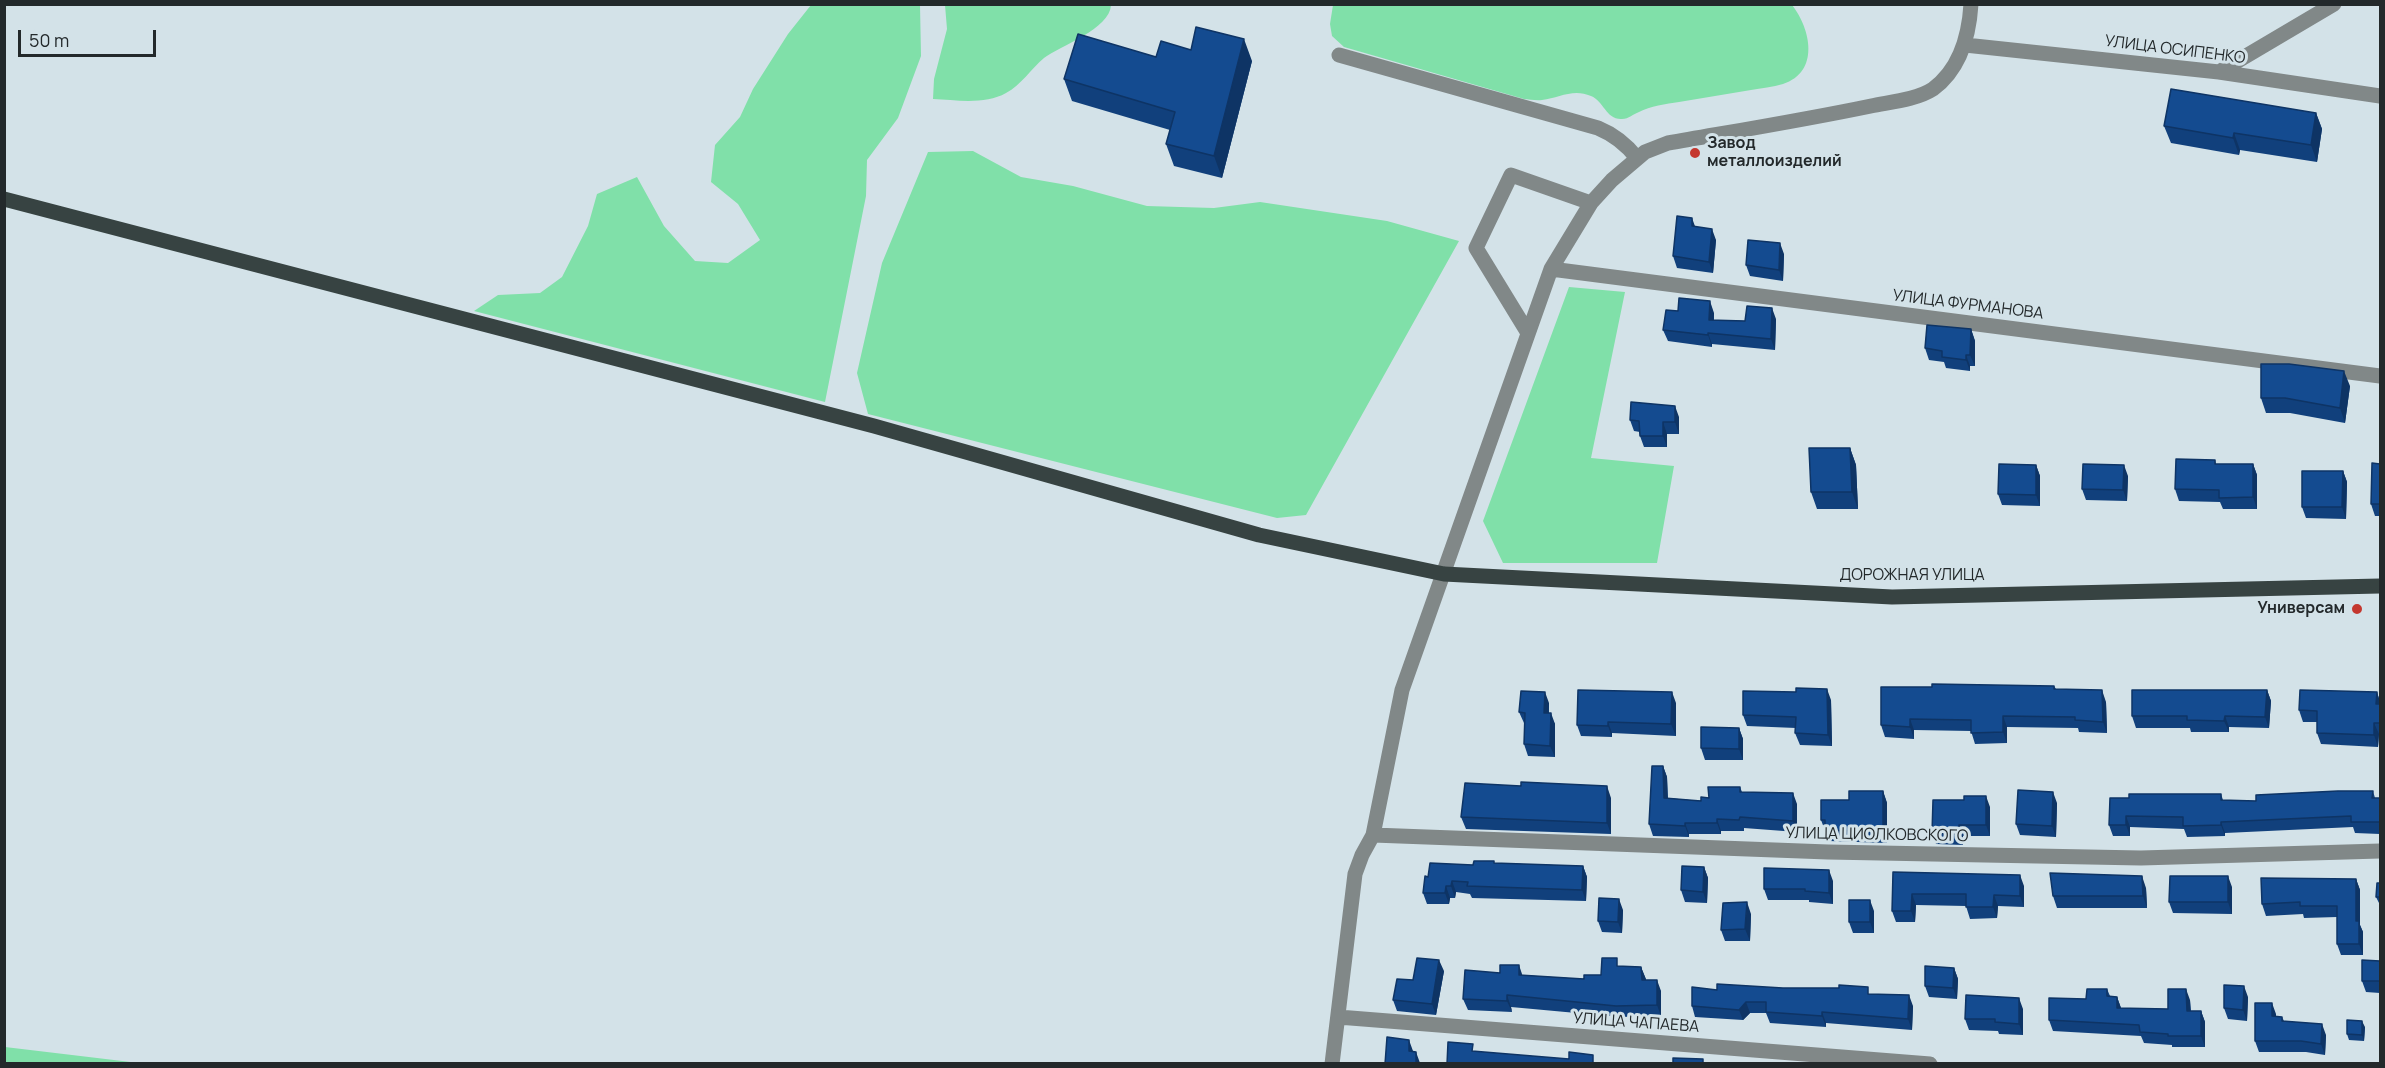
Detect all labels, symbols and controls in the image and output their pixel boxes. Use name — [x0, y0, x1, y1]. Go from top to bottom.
scale bar — [21, 18, 159, 56]
text: 50 m — [29, 28, 69, 52]
street label: УЛИЦА ОСИПЕНКО — [2104, 32, 2246, 68]
place label: Завод металлоизделий — [1707, 134, 1842, 172]
marker: Завод металлоизделий — [1688, 146, 1702, 160]
street label: УЛИЦА ФУРМАНОВА — [1891, 286, 2045, 324]
street label: ДОРОЖНАЯ УЛИЦА — [1839, 566, 1985, 586]
place label: Универсам — [2257, 599, 2345, 619]
marker: Универсам — [2350, 602, 2364, 616]
street label: УЛИЦА ЦИОЛКОВСКОГО — [1785, 824, 1969, 846]
street label: УЛИЦА ЧАПАЕВА — [1572, 1009, 1700, 1037]

